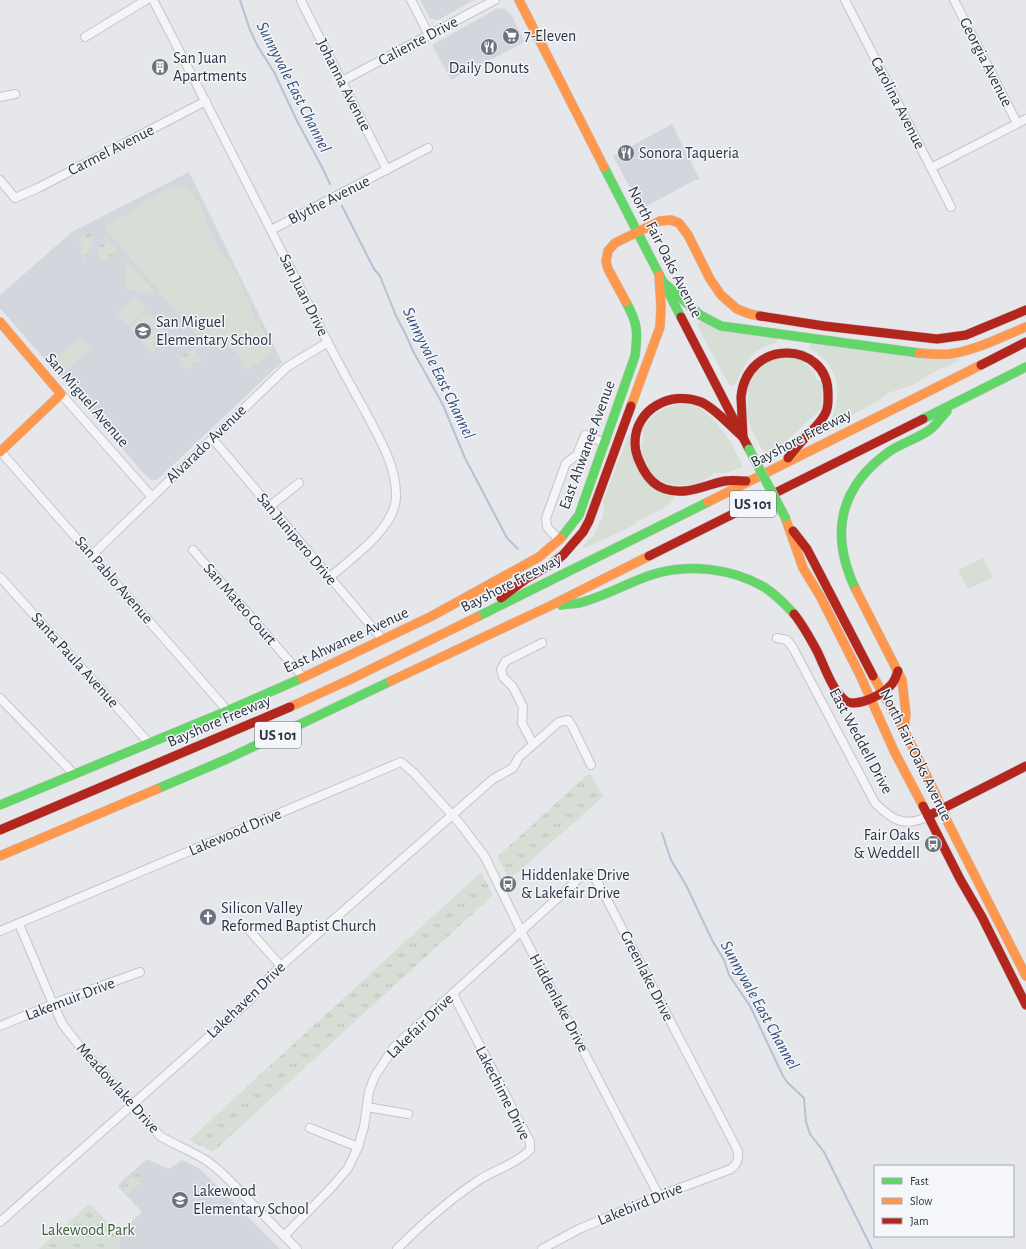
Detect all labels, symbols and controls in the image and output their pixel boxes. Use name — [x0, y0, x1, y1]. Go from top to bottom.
street label: Caliente Drive — [376, 13, 460, 69]
street label: Georgia Avenue — [957, 15, 1015, 109]
water label: Sunnyvale East Channel — [254, 19, 334, 155]
supermarket icon: 7-Eleven — [501, 26, 521, 46]
place label: 7-Eleven — [524, 28, 576, 44]
street label: Johanna Avenue — [314, 36, 374, 134]
restaurant icon: Daily Donuts — [479, 37, 499, 57]
place label: San Juan Apartments — [173, 50, 247, 84]
street label: Carolina Avenue — [868, 54, 928, 152]
building icon: San Juan Apartments — [150, 57, 170, 77]
place label: Daily Donuts — [449, 60, 529, 77]
street label: Carmel Avenue — [65, 122, 157, 178]
restaurant icon: Sonora Taqueria — [616, 143, 636, 163]
place label: Sonora Taqueria — [639, 145, 739, 161]
street label: Blythe Avenue — [286, 173, 373, 228]
street label: North Fair Oaks Avenue — [625, 184, 705, 320]
street label: San Juan Drive — [277, 251, 331, 339]
water label: Sunnyvale East Channel — [400, 304, 478, 442]
place label: San Miguel Elementary School — [156, 314, 272, 349]
school or university icon: San Miguel Elementary School — [133, 321, 153, 341]
street label: San Miguel Avenue — [42, 350, 132, 450]
street label: East Ahwanee Avenue — [556, 378, 618, 512]
street label: Alvarado Avenue — [163, 402, 249, 486]
street label: Bayshore Freeway — [748, 406, 854, 471]
street label: San Junipero Drive — [254, 490, 340, 588]
road number: US 101 — [730, 491, 776, 517]
street label: San Pablo Avenue — [72, 533, 156, 627]
street label: Bayshore Freeway — [458, 551, 564, 616]
street label: San Mateo Court — [200, 560, 280, 648]
street label: East Ahwanee Avenue — [281, 604, 411, 676]
street label: Santa Paula Avenue — [28, 609, 122, 711]
street label: East Weddell Drive — [826, 686, 896, 796]
street label: North Fair Oaks Avenue — [877, 686, 955, 824]
street label: Bayshore Freeway — [165, 692, 274, 751]
road number: US 101 — [255, 722, 301, 748]
street label: Lakewood Drive — [186, 805, 284, 859]
place label: Fair Oaks & Weddell — [853, 827, 920, 861]
bus stop icon: Fair Oaks & Weddell — [923, 834, 943, 854]
place label: Hiddenlake Drive & Lakefair Drive — [521, 867, 630, 901]
bus stop icon: Hiddenlake Drive & Lakefair Drive — [498, 874, 518, 894]
place label: Silicon Valley Reformed Baptist Church — [221, 900, 376, 934]
church icon: Silicon Valley Reformed Baptist Church — [198, 907, 218, 927]
street label: Greenlake Drive — [617, 928, 677, 1024]
water label: Sunnyvale East Channel — [718, 938, 802, 1072]
street label: Hiddenlake Drive — [526, 951, 592, 1055]
street label: Lakehaven Drive — [204, 959, 288, 1041]
street label: Lakemuir Drive — [23, 975, 117, 1023]
street label: Lakefair Drive — [384, 991, 456, 1061]
street label: Meadowlake Drive — [73, 1040, 163, 1136]
street label: Lakechime Drive — [473, 1044, 533, 1142]
legend — [874, 1165, 1014, 1237]
text: Fast — [910, 1175, 929, 1187]
street label: Lakebird Drive — [595, 1180, 685, 1228]
place label: Lakewood Elementary School — [193, 1183, 309, 1218]
school or university icon: Lakewood Elementary School — [170, 1190, 190, 1210]
text: Slow — [910, 1195, 932, 1207]
text: Jam — [910, 1215, 929, 1227]
park label: Lakewood Park — [41, 1222, 135, 1238]

